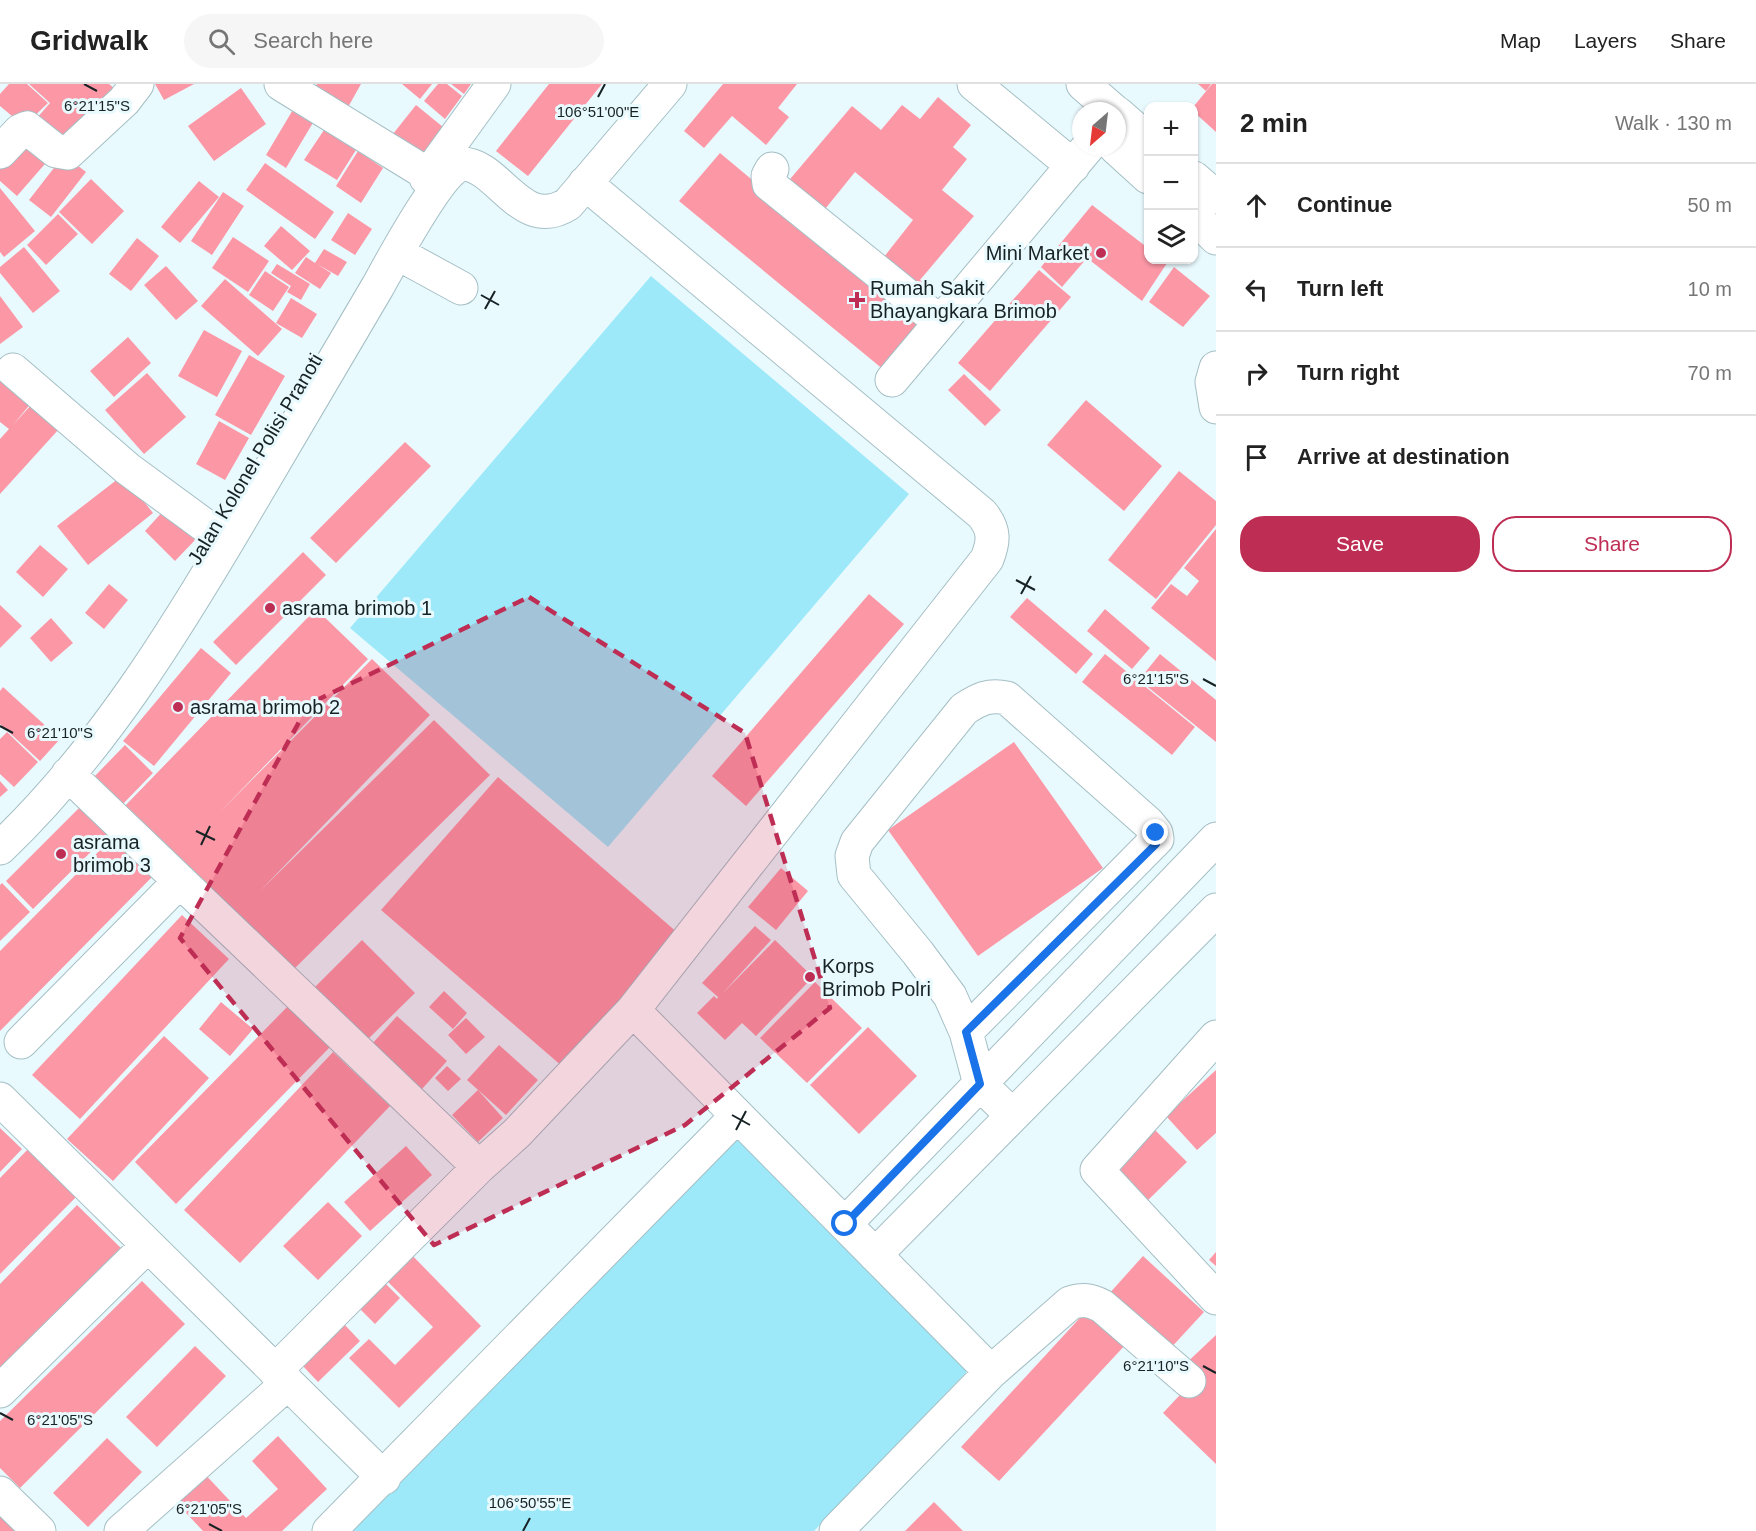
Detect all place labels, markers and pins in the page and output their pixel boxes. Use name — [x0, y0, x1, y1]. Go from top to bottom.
place label: Mini Market — [986, 242, 1089, 264]
marker: Mini Market — [1094, 246, 1108, 260]
place label: Rumah Sakit Bhayangkara Brimob — [870, 277, 1057, 322]
marker: Rumah Sakit Bhayangkara Brimob — [848, 291, 866, 309]
place label: asrama brimob 1 — [282, 597, 432, 619]
marker: asrama brimob 1 — [263, 601, 277, 615]
place label: asrama brimob 2 — [190, 696, 340, 718]
marker: asrama brimob 2 — [171, 700, 185, 714]
place label: asrama brimob 3 — [73, 831, 151, 876]
marker: asrama brimob 3 — [54, 847, 68, 861]
place label: Korps Brimob Polri — [822, 955, 931, 1000]
marker: Korps Brimob Polri — [803, 970, 817, 984]

